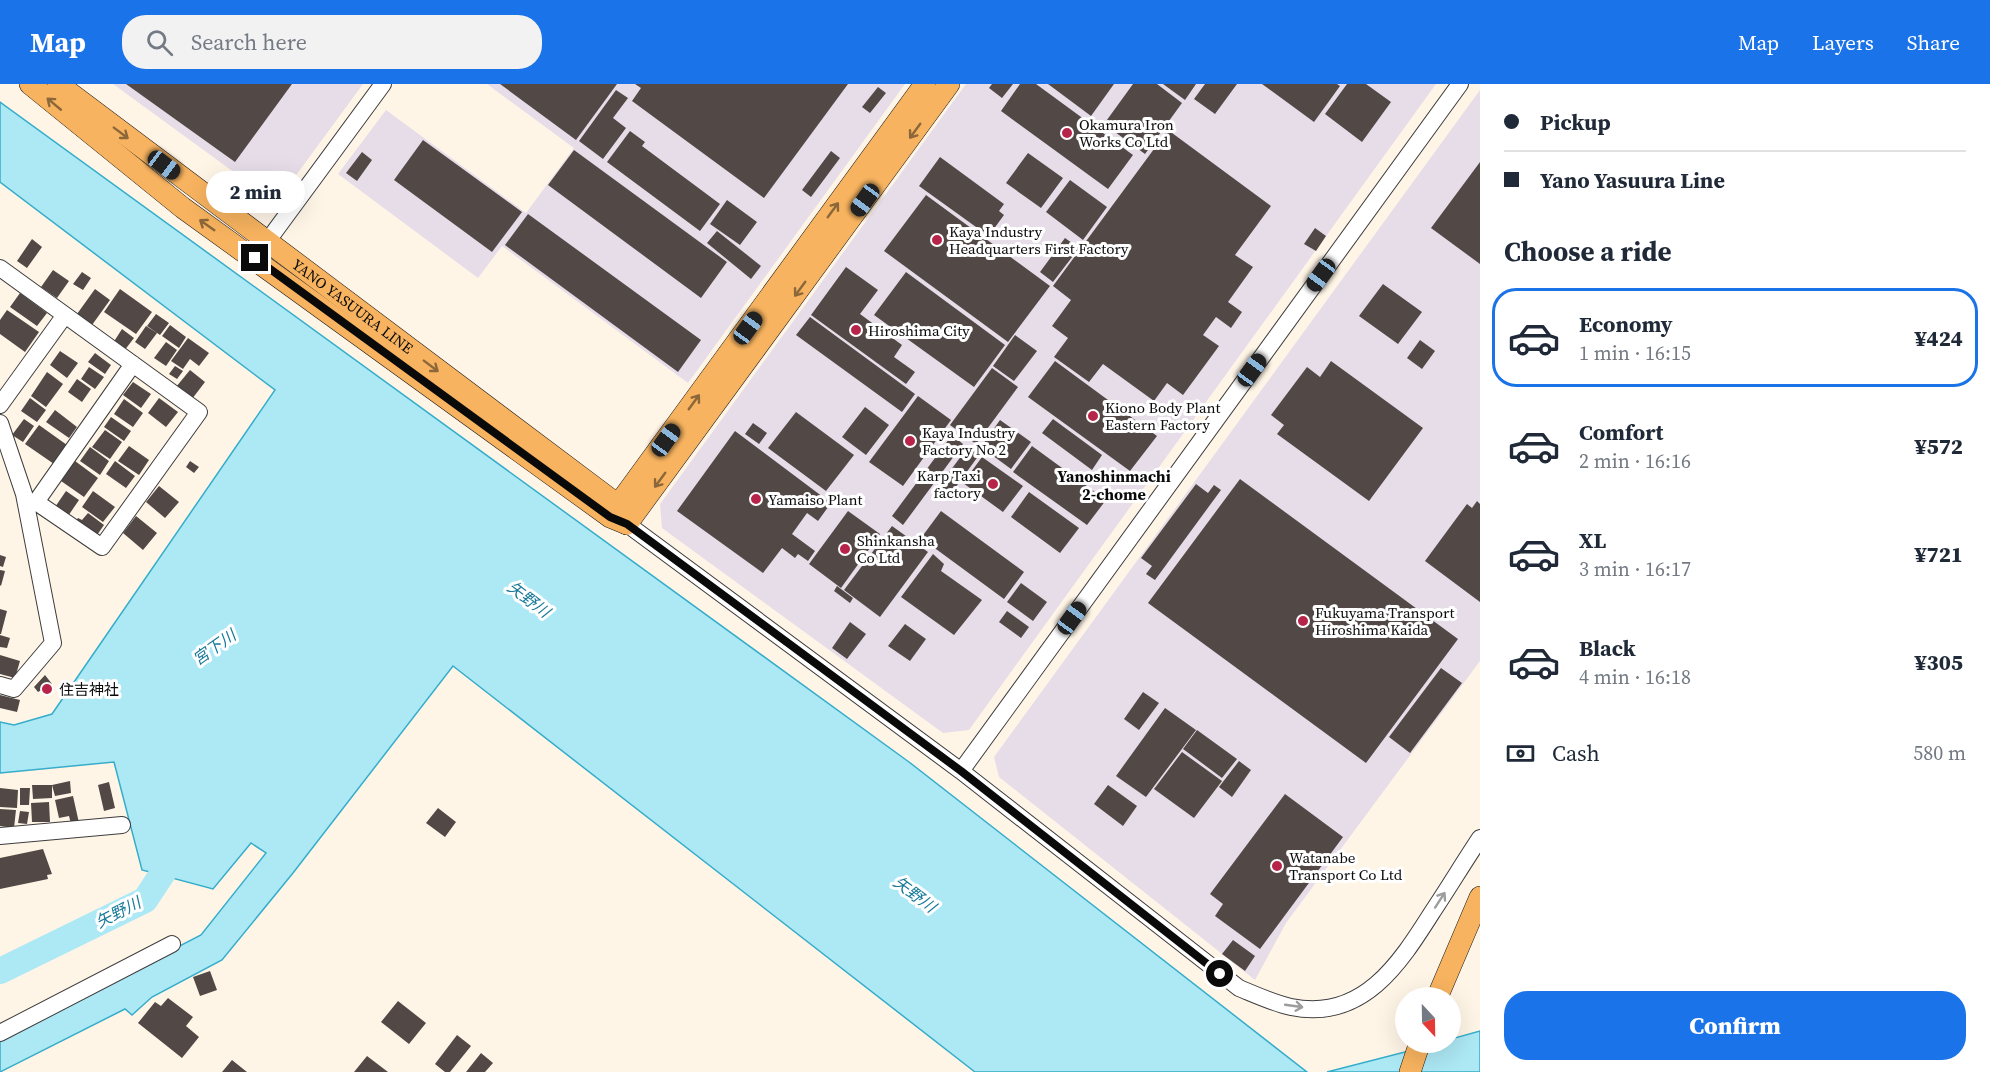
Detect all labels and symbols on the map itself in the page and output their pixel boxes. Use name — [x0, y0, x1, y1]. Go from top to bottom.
one-way arrow — [46, 98, 62, 111]
place label: Okamura Iron Works Co Ltd — [1079, 114, 1174, 152]
one-way arrow — [909, 123, 921, 139]
one-way arrow — [113, 126, 129, 139]
marker: Okamura Iron Works Co Ltd — [1060, 126, 1074, 140]
car — [144, 147, 184, 183]
callout: 2 min — [206, 171, 304, 213]
car — [847, 180, 883, 220]
one-way arrow — [827, 203, 839, 219]
one-way arrow — [200, 219, 216, 231]
place label: Kaya Industry Headquarters First Factory — [949, 221, 1129, 259]
marker: Kaya Industry Headquarters First Factory — [930, 233, 944, 247]
route end — [241, 244, 268, 271]
street label: YANO YASUURA LINE — [288, 253, 418, 358]
car — [1303, 255, 1339, 295]
one-way arrow — [793, 280, 806, 296]
car — [730, 308, 766, 348]
place label: Hiroshima City — [868, 320, 970, 341]
marker: Hiroshima City — [849, 323, 863, 337]
car — [1234, 350, 1270, 390]
one-way arrow — [423, 359, 439, 372]
one-way arrow — [687, 394, 700, 410]
place label: Kiono Body Plant Eastern Factory — [1105, 397, 1220, 435]
marker: Kiono Body Plant Eastern Factory — [1086, 409, 1100, 423]
car — [648, 420, 684, 460]
place label: Kaya Industry Factory No 2 — [922, 422, 1016, 460]
marker: Kaya Industry Factory No 2 — [903, 434, 917, 448]
place label: Karp Taxi factory — [917, 465, 981, 503]
district label: Yanoshinmachi 2-chome — [1057, 465, 1171, 505]
one-way arrow — [653, 471, 666, 487]
marker: Karp Taxi factory — [986, 477, 1000, 491]
place label: Yamaiso Plant — [768, 489, 862, 510]
marker: Yamaiso Plant — [749, 492, 763, 506]
place label: Shinkansha Co Ltd — [857, 530, 935, 568]
marker: Shinkansha Co Ltd — [838, 542, 852, 556]
water label: 矢野川 — [503, 576, 556, 623]
car — [1054, 598, 1090, 638]
place label: Fukuyama Transport Hiroshima Kaida — [1315, 602, 1455, 640]
marker: Fukuyama Transport Hiroshima Kaida — [1296, 614, 1310, 628]
water label: 宮下川 — [188, 623, 242, 670]
place label: 住吉神社 — [59, 679, 119, 700]
marker: 住吉神社 — [40, 682, 54, 696]
place label: Watanabe Transport Co Ltd — [1289, 847, 1403, 885]
marker: Watanabe Transport Co Ltd — [1270, 859, 1284, 873]
water label: 矢野川 — [889, 871, 942, 918]
water label: 矢野川 — [92, 890, 146, 933]
one-way arrow — [1435, 892, 1447, 909]
route start — [1206, 960, 1233, 987]
north arrow — [1395, 987, 1461, 1053]
one-way arrow — [1284, 1001, 1303, 1012]

